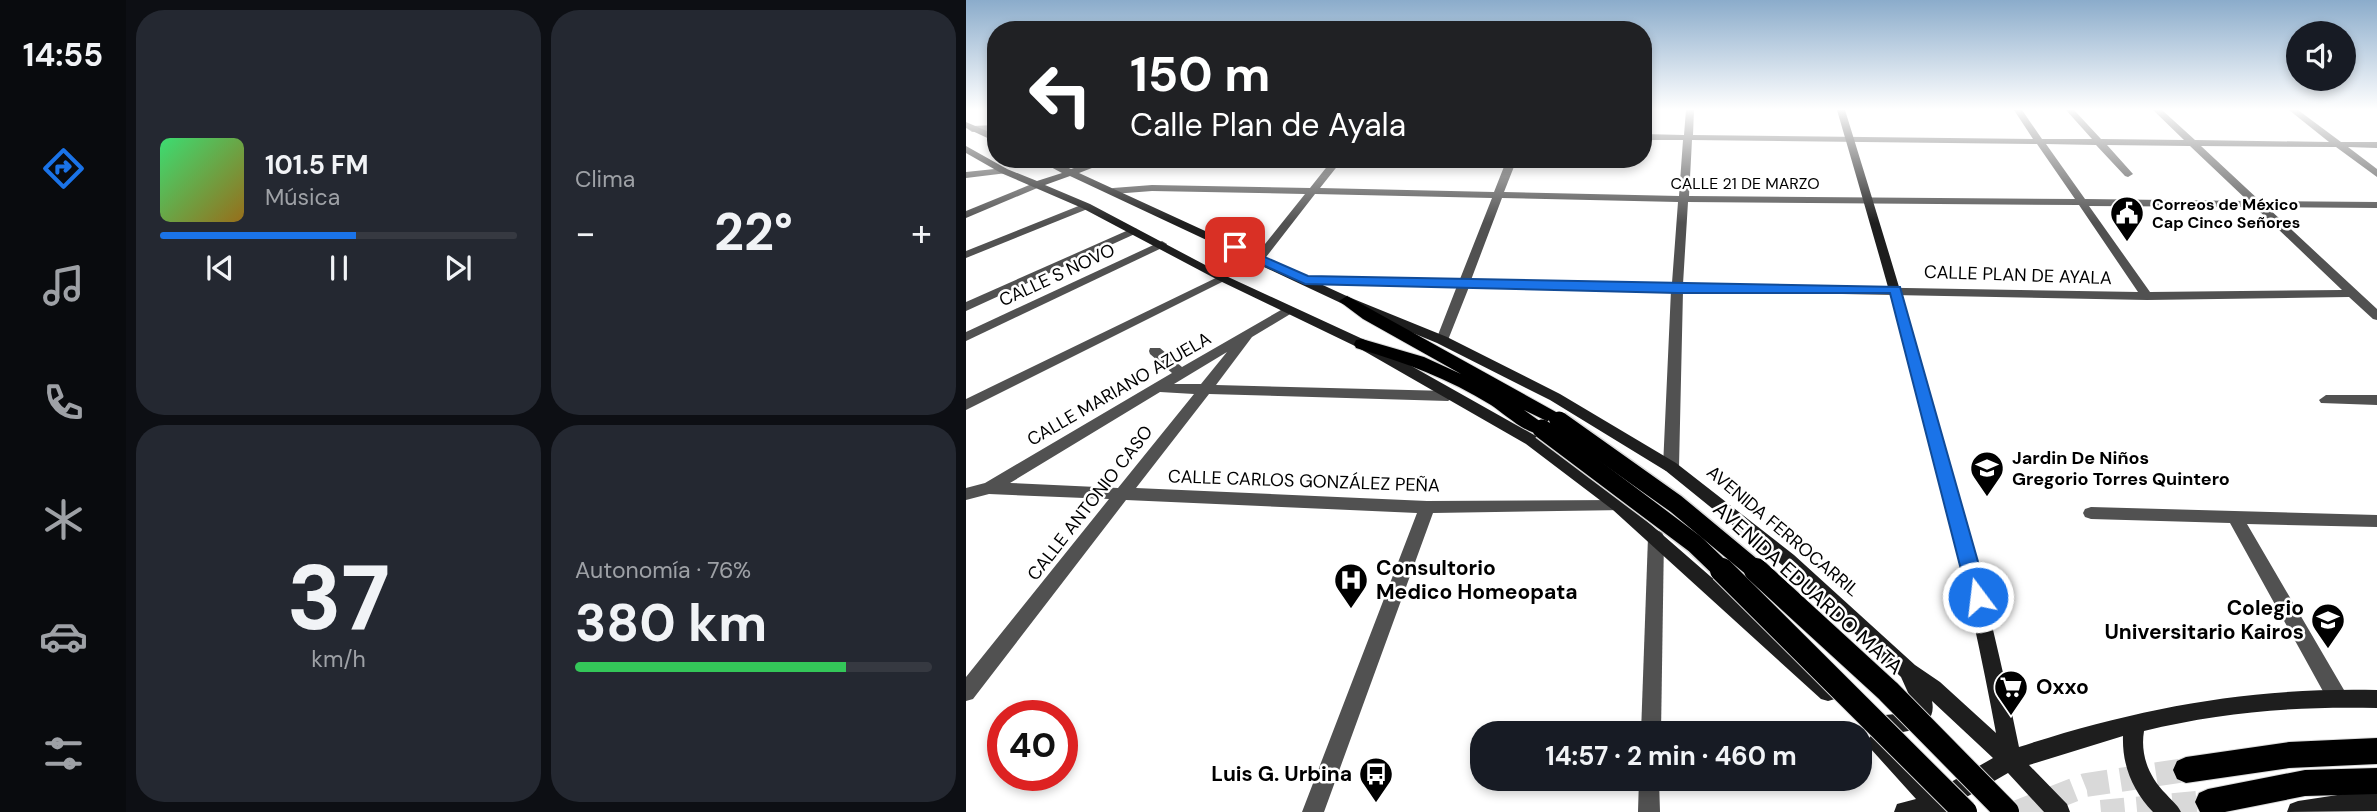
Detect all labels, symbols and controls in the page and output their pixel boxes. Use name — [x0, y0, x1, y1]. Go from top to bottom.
map controls — [2286, 21, 2356, 91]
button: sound — [2286, 21, 2356, 91]
text: 14:55 — [23, 34, 103, 76]
text: 150 m — [1130, 42, 1270, 106]
icon: left — [1015, 49, 1106, 140]
text: Calle Plan de Ayala — [1130, 104, 1406, 146]
icon: directions — [39, 144, 88, 193]
text: 101.5 FM — [265, 148, 369, 182]
text: Clima — [575, 164, 635, 194]
street label: CALLE 21 DE MARZO — [1670, 173, 1820, 194]
text: Música — [265, 182, 340, 212]
public building icon: Correos de México Cap Cinco Señores — [2108, 194, 2146, 243]
place label: Correos de México Cap Cinco Señores — [2152, 194, 2300, 233]
text: 22° — [714, 198, 793, 266]
text: − — [575, 208, 596, 258]
text: + — [911, 208, 932, 258]
pin — [1205, 217, 1265, 277]
icon: arrive — [1216, 228, 1254, 266]
street label: CALLE S NOVO — [995, 238, 1119, 312]
icon: previous — [201, 249, 239, 287]
icon: pause — [320, 249, 358, 287]
icon: next — [439, 249, 477, 287]
street label: CALLE PLAN DE AYALA — [1924, 260, 2112, 290]
icon: music — [39, 261, 88, 310]
street label: CALLE MARIANO AZUELA — [1023, 326, 1215, 452]
icon: phone — [39, 378, 88, 427]
street label: CALLE ANTONIO CASO — [1022, 420, 1158, 585]
place label: Jardin De Niños Gregorio Torres Quintero — [2012, 446, 2230, 491]
school or university icon: Jardin De Niños Gregorio Torres Quintero — [1968, 449, 2006, 498]
street label: AVENIDA FERROCARRIL — [1702, 460, 1864, 602]
street label: CALLE CARLOS GONZÁLEZ PEÑA — [1168, 464, 1440, 498]
icon: climate — [39, 495, 88, 544]
street label: AVENIDA EDUARDO MATA — [1707, 495, 1909, 681]
text: 37 — [287, 539, 390, 657]
place label: Consultorio Medico Homeopata — [1376, 554, 1578, 606]
text: Autonomía · 76% — [575, 555, 751, 585]
position arrow — [1941, 560, 2015, 634]
hospital icon: Consultorio Medico Homeopata — [1332, 561, 1370, 610]
text: 380 km — [575, 589, 767, 657]
place label: Colegio Universitario Kairos — [2104, 594, 2304, 646]
school or university icon: Colegio Universitario Kairos — [2309, 601, 2347, 650]
icon: car — [39, 612, 88, 661]
text: km/h — [311, 644, 366, 674]
supermarket icon: Oxxo — [1992, 668, 2030, 717]
place label: Oxxo — [2036, 673, 2089, 701]
speed limit sign: 40 — [987, 700, 1078, 791]
icon: filters — [39, 729, 88, 778]
text: 14:57 · 2 min · 460 m — [1545, 739, 1797, 773]
bus stop icon: Luis G. Urbina — [1357, 755, 1395, 804]
place label: Luis G. Urbina — [1211, 760, 1352, 788]

